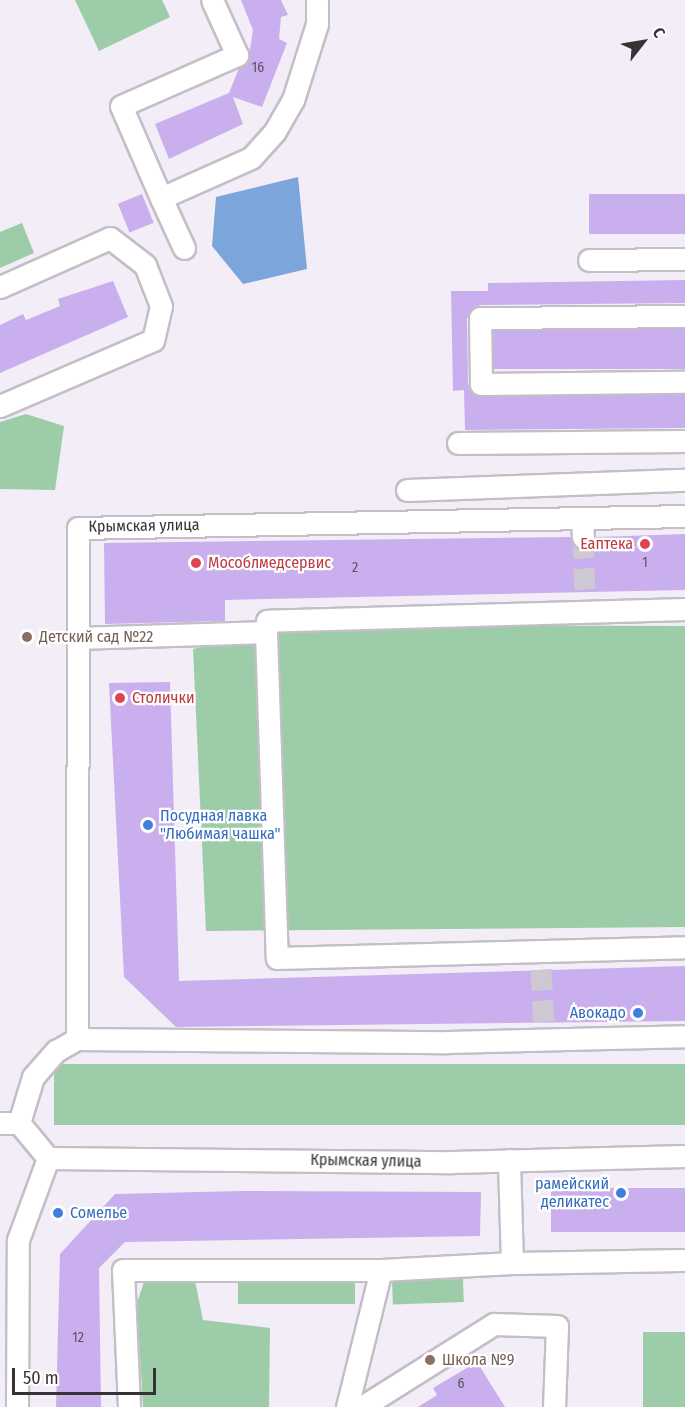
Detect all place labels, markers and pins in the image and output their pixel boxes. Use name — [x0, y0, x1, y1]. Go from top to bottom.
place label: Еаптека — [580, 534, 633, 554]
marker: Еаптека — [638, 537, 652, 551]
place label: Мособлмедсервис — [208, 553, 331, 573]
marker: Мособлмедсервис — [189, 556, 203, 570]
place label: Детский сад №22 — [39, 627, 153, 647]
marker: Детский сад №22 — [20, 630, 34, 644]
place label: Столички — [132, 688, 194, 708]
marker: Столички — [113, 691, 127, 705]
place label: Посудная лавка "Любимая чашка" — [160, 806, 281, 844]
marker: Посудная лавка "Любимая чашка" — [141, 818, 155, 832]
place label: Авокадо — [570, 1003, 626, 1023]
marker: Авокадо — [631, 1006, 645, 1020]
place label: рамейский деликатес — [535, 1174, 609, 1212]
marker: рамейский деликатес — [614, 1186, 628, 1200]
place label: Сомелье — [70, 1203, 127, 1223]
marker: Сомелье — [51, 1206, 65, 1220]
place label: Школа №9 — [442, 1350, 514, 1370]
marker: Школа №9 — [423, 1353, 437, 1367]

